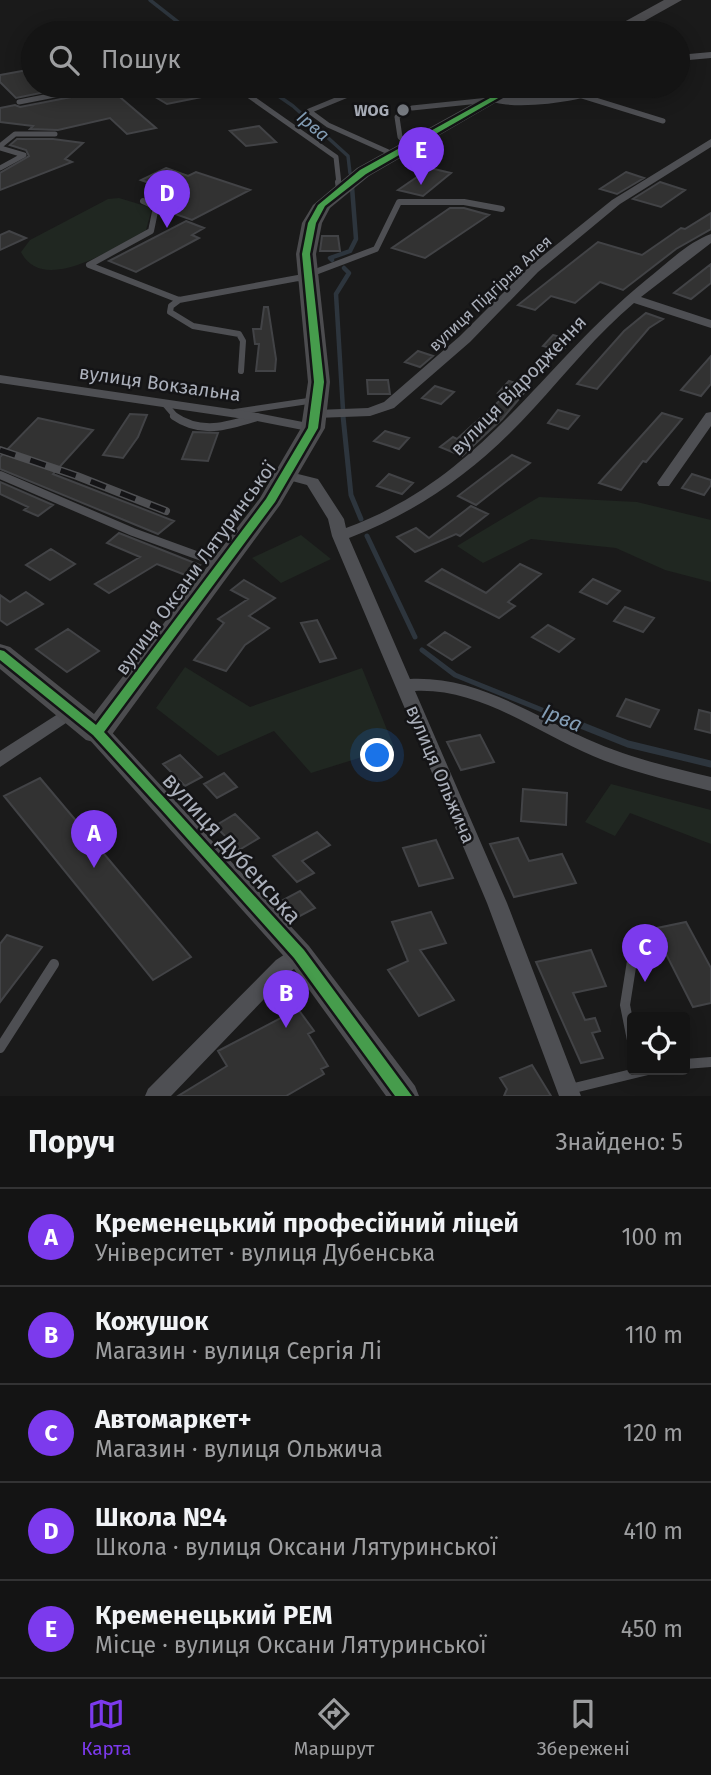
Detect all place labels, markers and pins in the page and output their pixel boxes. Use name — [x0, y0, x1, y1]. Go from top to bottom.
place label: WOG — [354, 101, 389, 120]
marker: WOG — [395, 102, 411, 118]
pin: E — [398, 127, 444, 185]
pin: D — [144, 170, 190, 228]
pin: A — [71, 810, 117, 868]
pin: C — [622, 924, 668, 982]
pin: B — [263, 970, 309, 1028]

